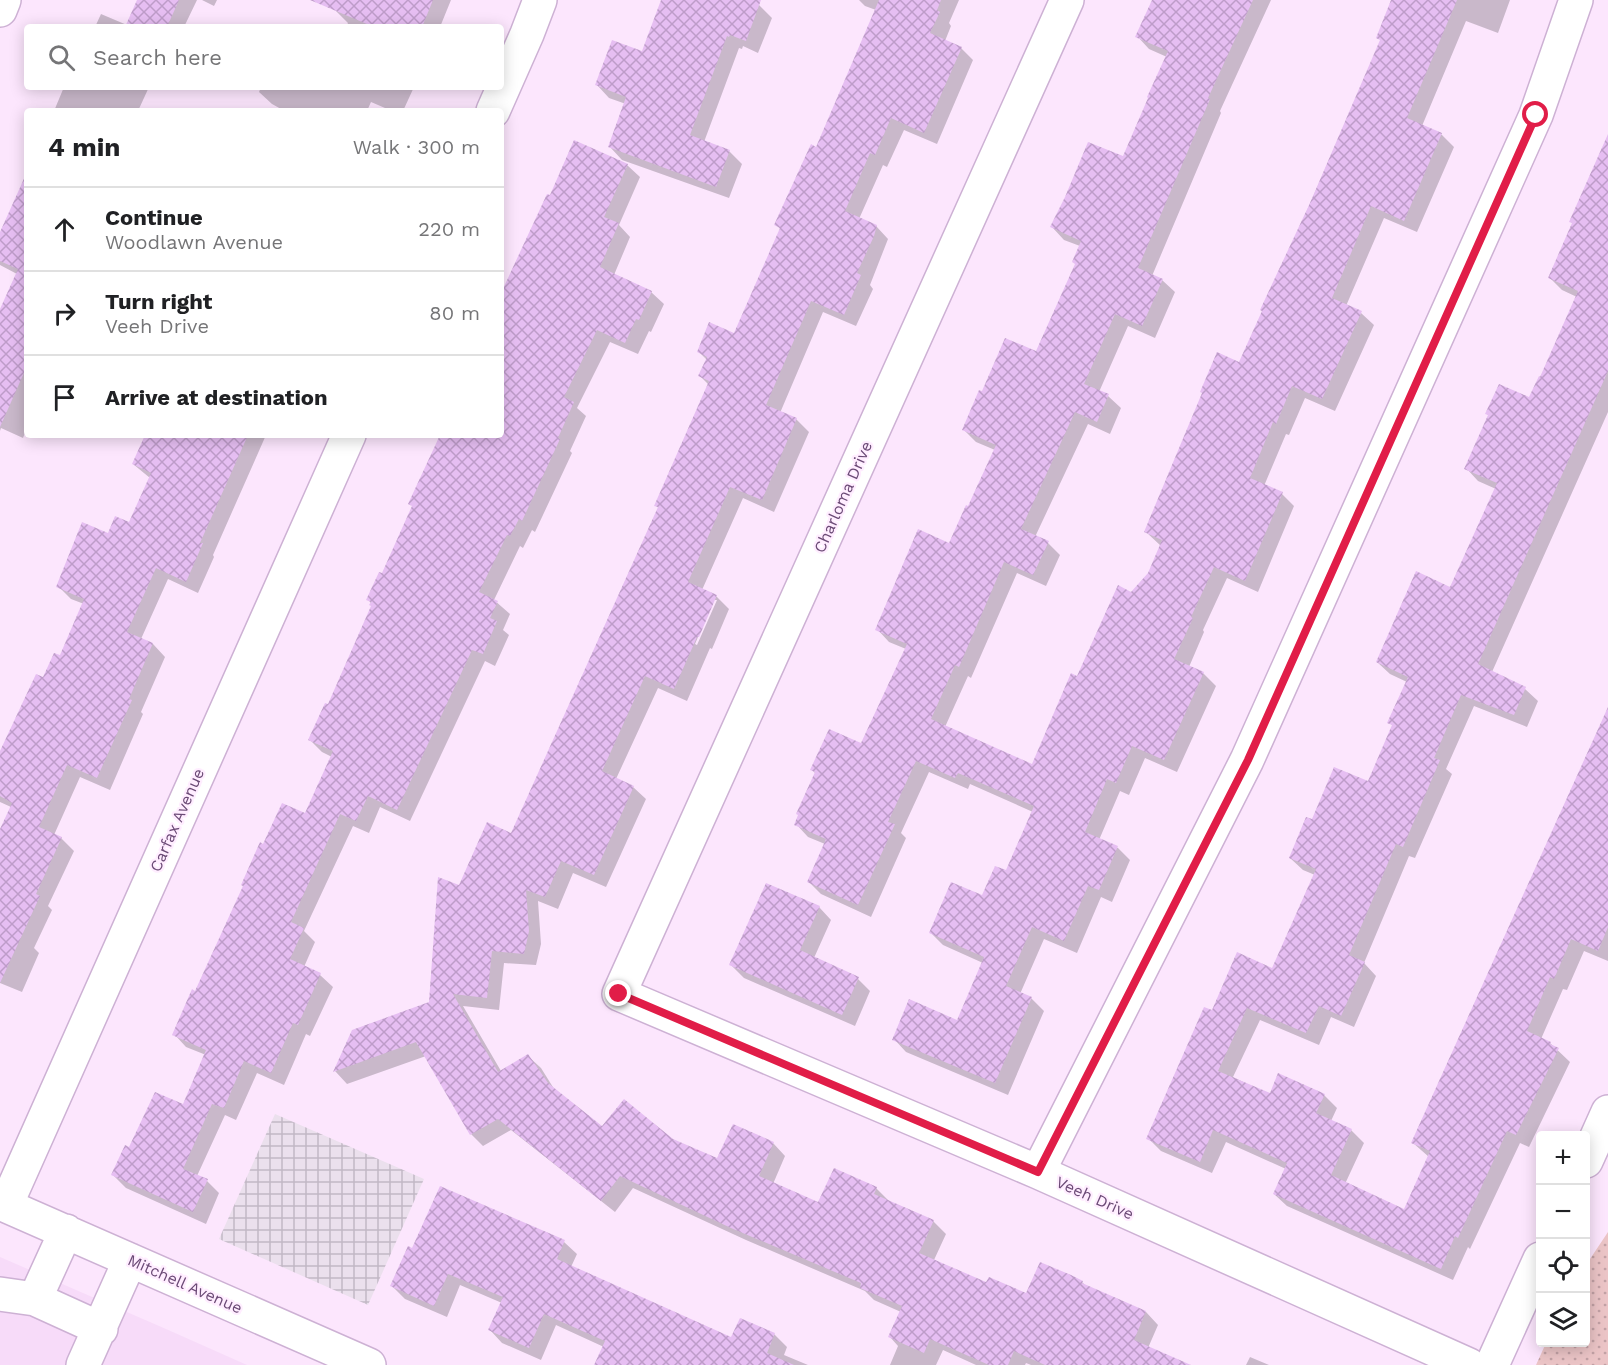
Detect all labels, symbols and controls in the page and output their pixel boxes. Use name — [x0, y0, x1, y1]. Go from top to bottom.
search box — [24, 24, 504, 90]
icon: search — [45, 41, 78, 74]
text: Search here — [93, 45, 222, 70]
route start — [1522, 101, 1548, 127]
text: 4 min — [48, 132, 120, 162]
text: Walk · 300 m — [353, 135, 480, 159]
text: Continue — [105, 205, 203, 230]
icon: ahead — [48, 213, 81, 246]
text: 220 m — [418, 217, 480, 241]
text: Woodlawn Avenue — [105, 230, 283, 254]
text: Turn right — [105, 289, 212, 314]
icon: right — [48, 297, 81, 330]
text: 80 m — [429, 301, 480, 325]
text: Veeh Drive — [105, 314, 209, 338]
icon: arrive — [48, 381, 81, 414]
text: Arrive at destination — [105, 385, 328, 410]
street label: Charloma Drive — [810, 438, 876, 556]
street label: Carfax Avenue — [146, 765, 208, 875]
route end — [605, 980, 631, 1006]
map controls — [1536, 1131, 1590, 1347]
button: + — [1536, 1131, 1590, 1185]
street label: Veeh Drive — [1053, 1172, 1137, 1224]
button: − — [1536, 1185, 1590, 1239]
button: locate — [1536, 1239, 1590, 1293]
street label: Mitchell Avenue — [125, 1250, 245, 1318]
button: layers — [1536, 1293, 1590, 1347]

